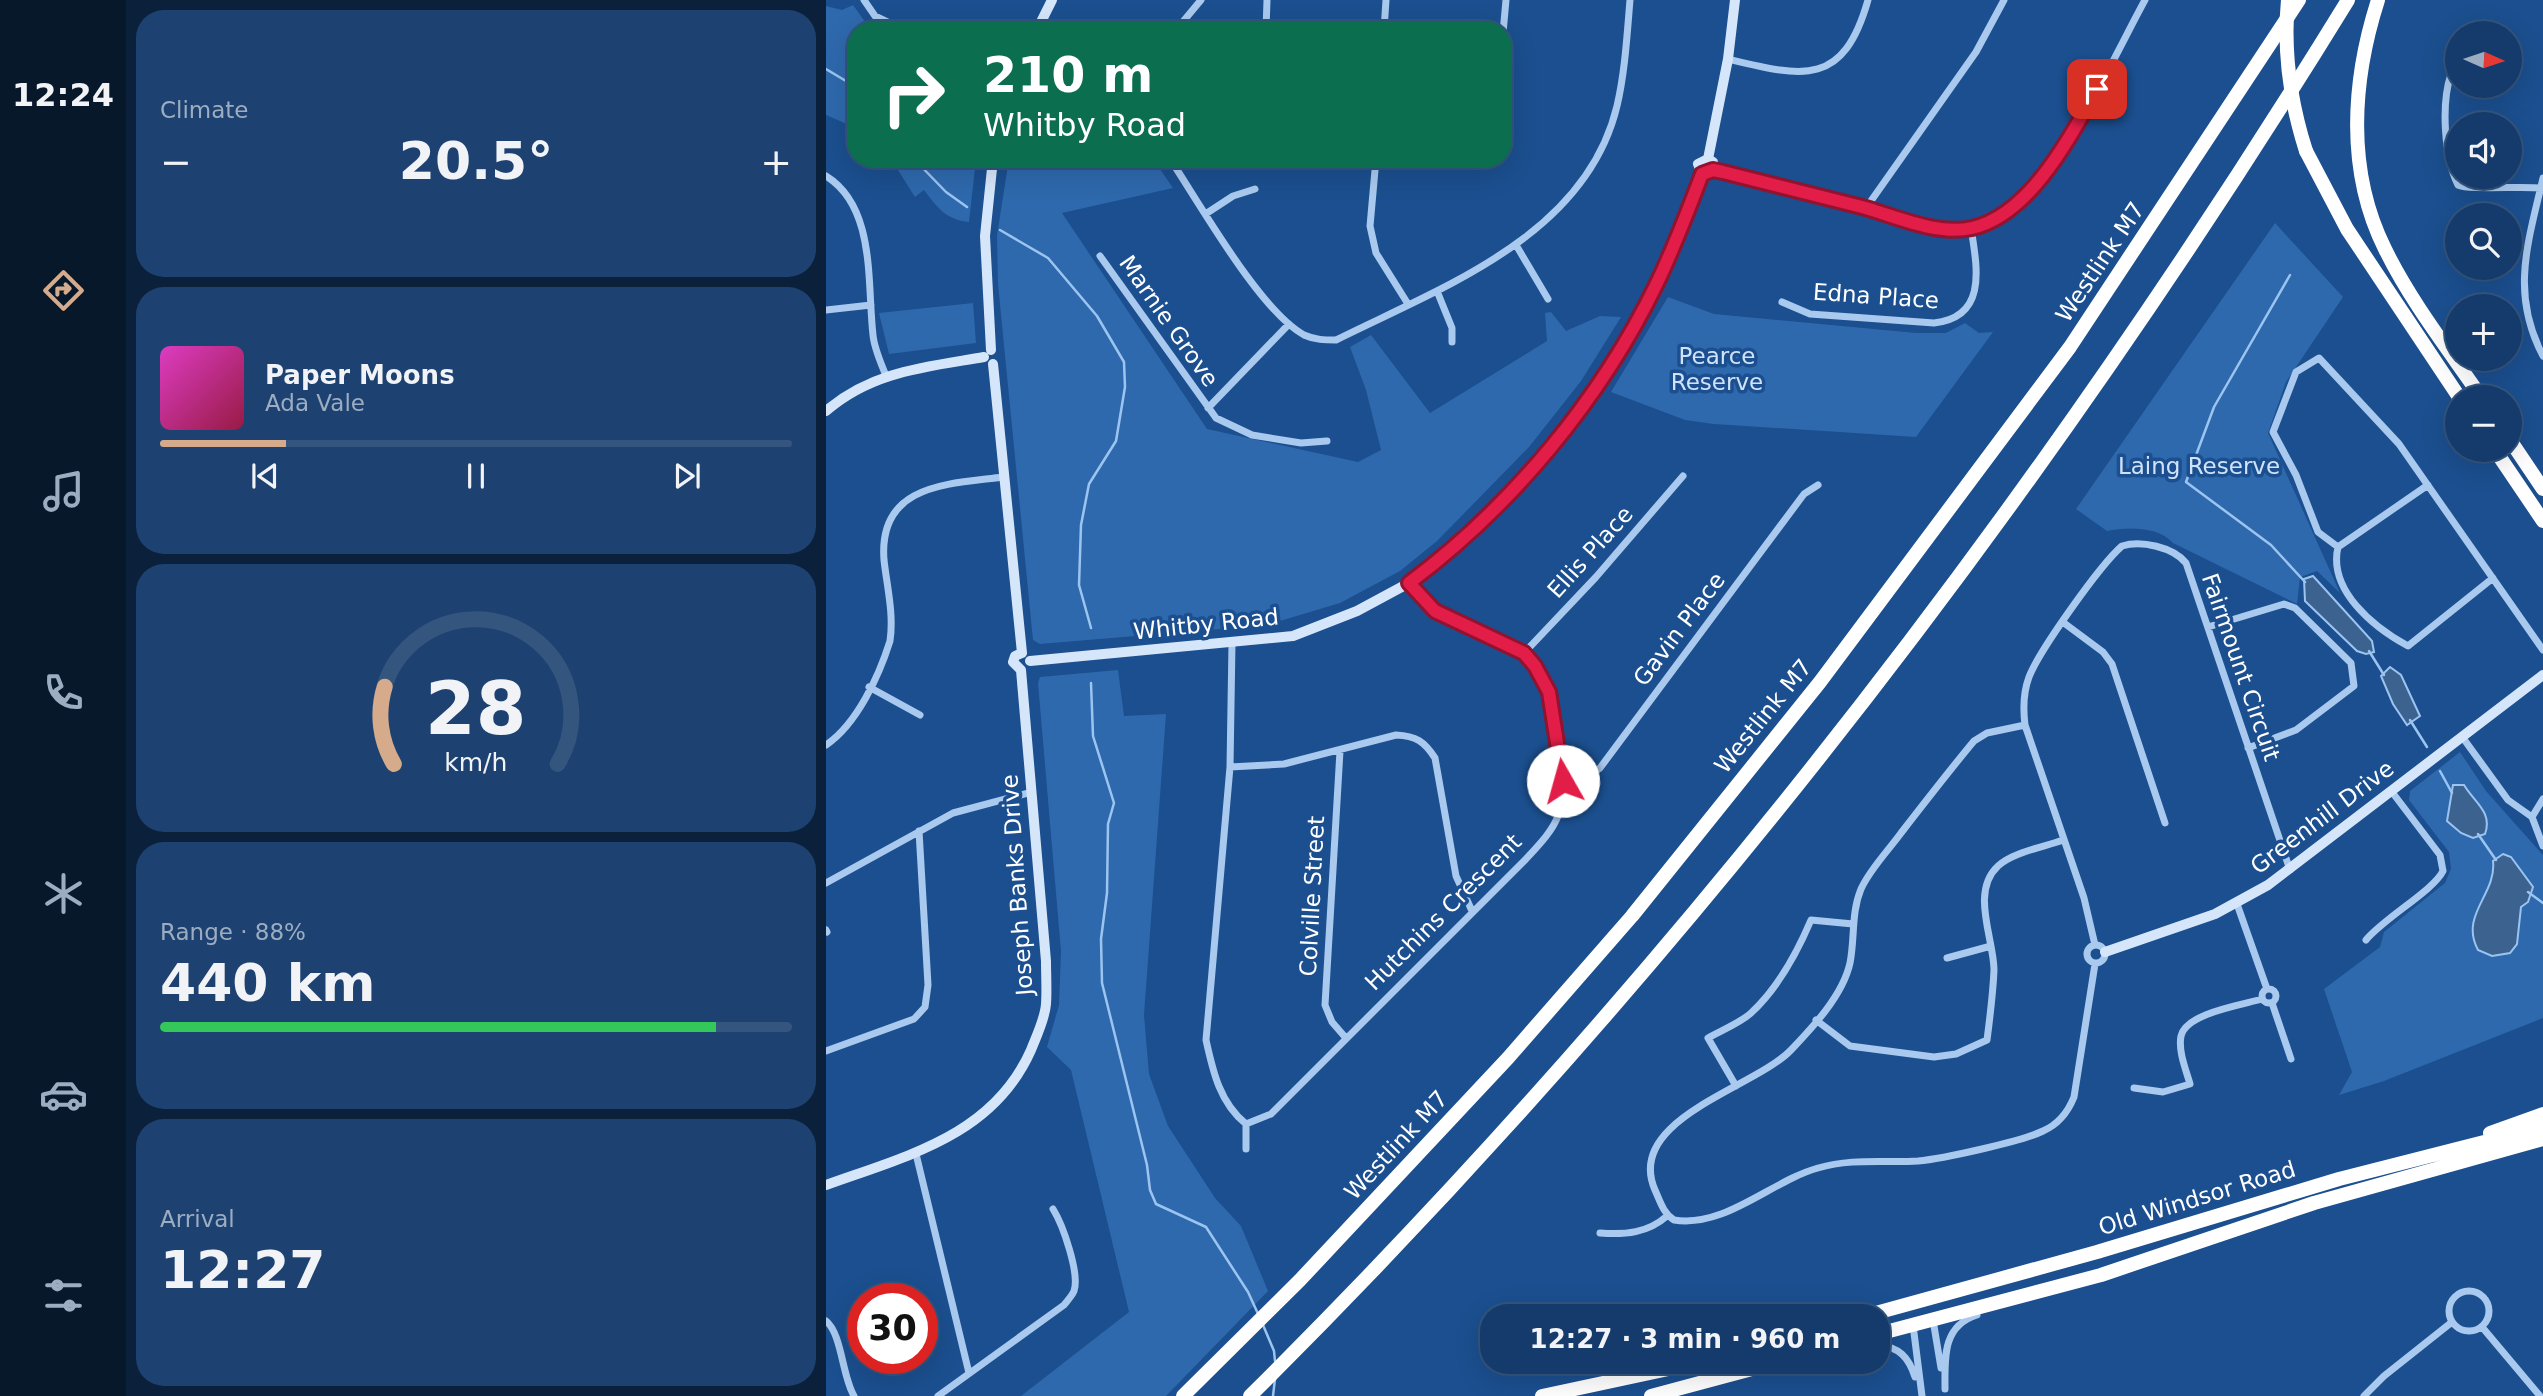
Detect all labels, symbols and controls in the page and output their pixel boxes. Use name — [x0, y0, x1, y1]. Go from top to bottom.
north arrow — [2445, 21, 2522, 98]
map controls — [2445, 21, 2522, 462]
text: 210 m — [983, 47, 1153, 104]
icon: right — [868, 49, 959, 140]
pin — [2067, 59, 2127, 119]
icon: arrive — [2078, 70, 2116, 108]
text: 12:24 — [12, 76, 114, 114]
text: Climate — [160, 97, 249, 123]
text: Whitby Road — [983, 106, 1186, 144]
button: sound — [2445, 112, 2522, 189]
text: 20.5° — [399, 131, 553, 191]
text: − — [160, 140, 192, 184]
text: + — [760, 140, 792, 184]
street label: Westlink M7 — [2050, 197, 2150, 327]
button: search — [2445, 203, 2522, 280]
street label: Marnie Grove — [1114, 250, 1224, 392]
icon: directions — [39, 266, 88, 315]
street label: Edna Place — [1812, 279, 1940, 313]
button: + — [2445, 294, 2522, 371]
park label: Pearce Reserve — [1671, 343, 1763, 395]
text: Paper Moons — [265, 360, 455, 390]
button: − — [2445, 385, 2522, 462]
text: Ada Vale — [265, 390, 365, 416]
park label: Laing Reserve — [2118, 453, 2280, 479]
icon: previous — [246, 457, 284, 495]
icon: pause — [457, 457, 495, 495]
icon: next — [668, 457, 706, 495]
icon: music — [39, 467, 88, 516]
street label: Ellis Place — [1542, 501, 1638, 603]
street label: Gavin Place — [1628, 567, 1730, 691]
street label: Fairmount Circuit — [2197, 570, 2285, 764]
street label: Whitby Road — [1132, 603, 1280, 645]
street label: Westlink M7 — [1709, 654, 1817, 778]
text: 28 — [425, 666, 527, 751]
icon: phone — [39, 668, 88, 717]
position arrow — [1526, 744, 1600, 818]
text: km/h — [444, 748, 508, 777]
street label: Greenhill Drive — [2245, 755, 2399, 879]
street label: Joseph Banks Drive — [996, 773, 1038, 999]
street label: Colville Street — [1295, 815, 1329, 977]
street label: Hutchins Crescent — [1360, 829, 1526, 995]
icon: climate — [39, 869, 88, 918]
text: Range · 88% — [160, 919, 306, 945]
text: 440 km — [160, 953, 375, 1013]
icon: car — [39, 1070, 88, 1119]
street label: Westlink M7 — [1339, 1085, 1453, 1205]
street label: Old Windsor Road — [2095, 1156, 2299, 1240]
text: Arrival — [160, 1206, 235, 1232]
text: 12:27 — [160, 1240, 326, 1300]
icon: filters — [39, 1271, 88, 1320]
speed limit sign: 30 — [847, 1283, 938, 1374]
text: 12:27 · 3 min · 960 m — [1530, 1324, 1840, 1354]

